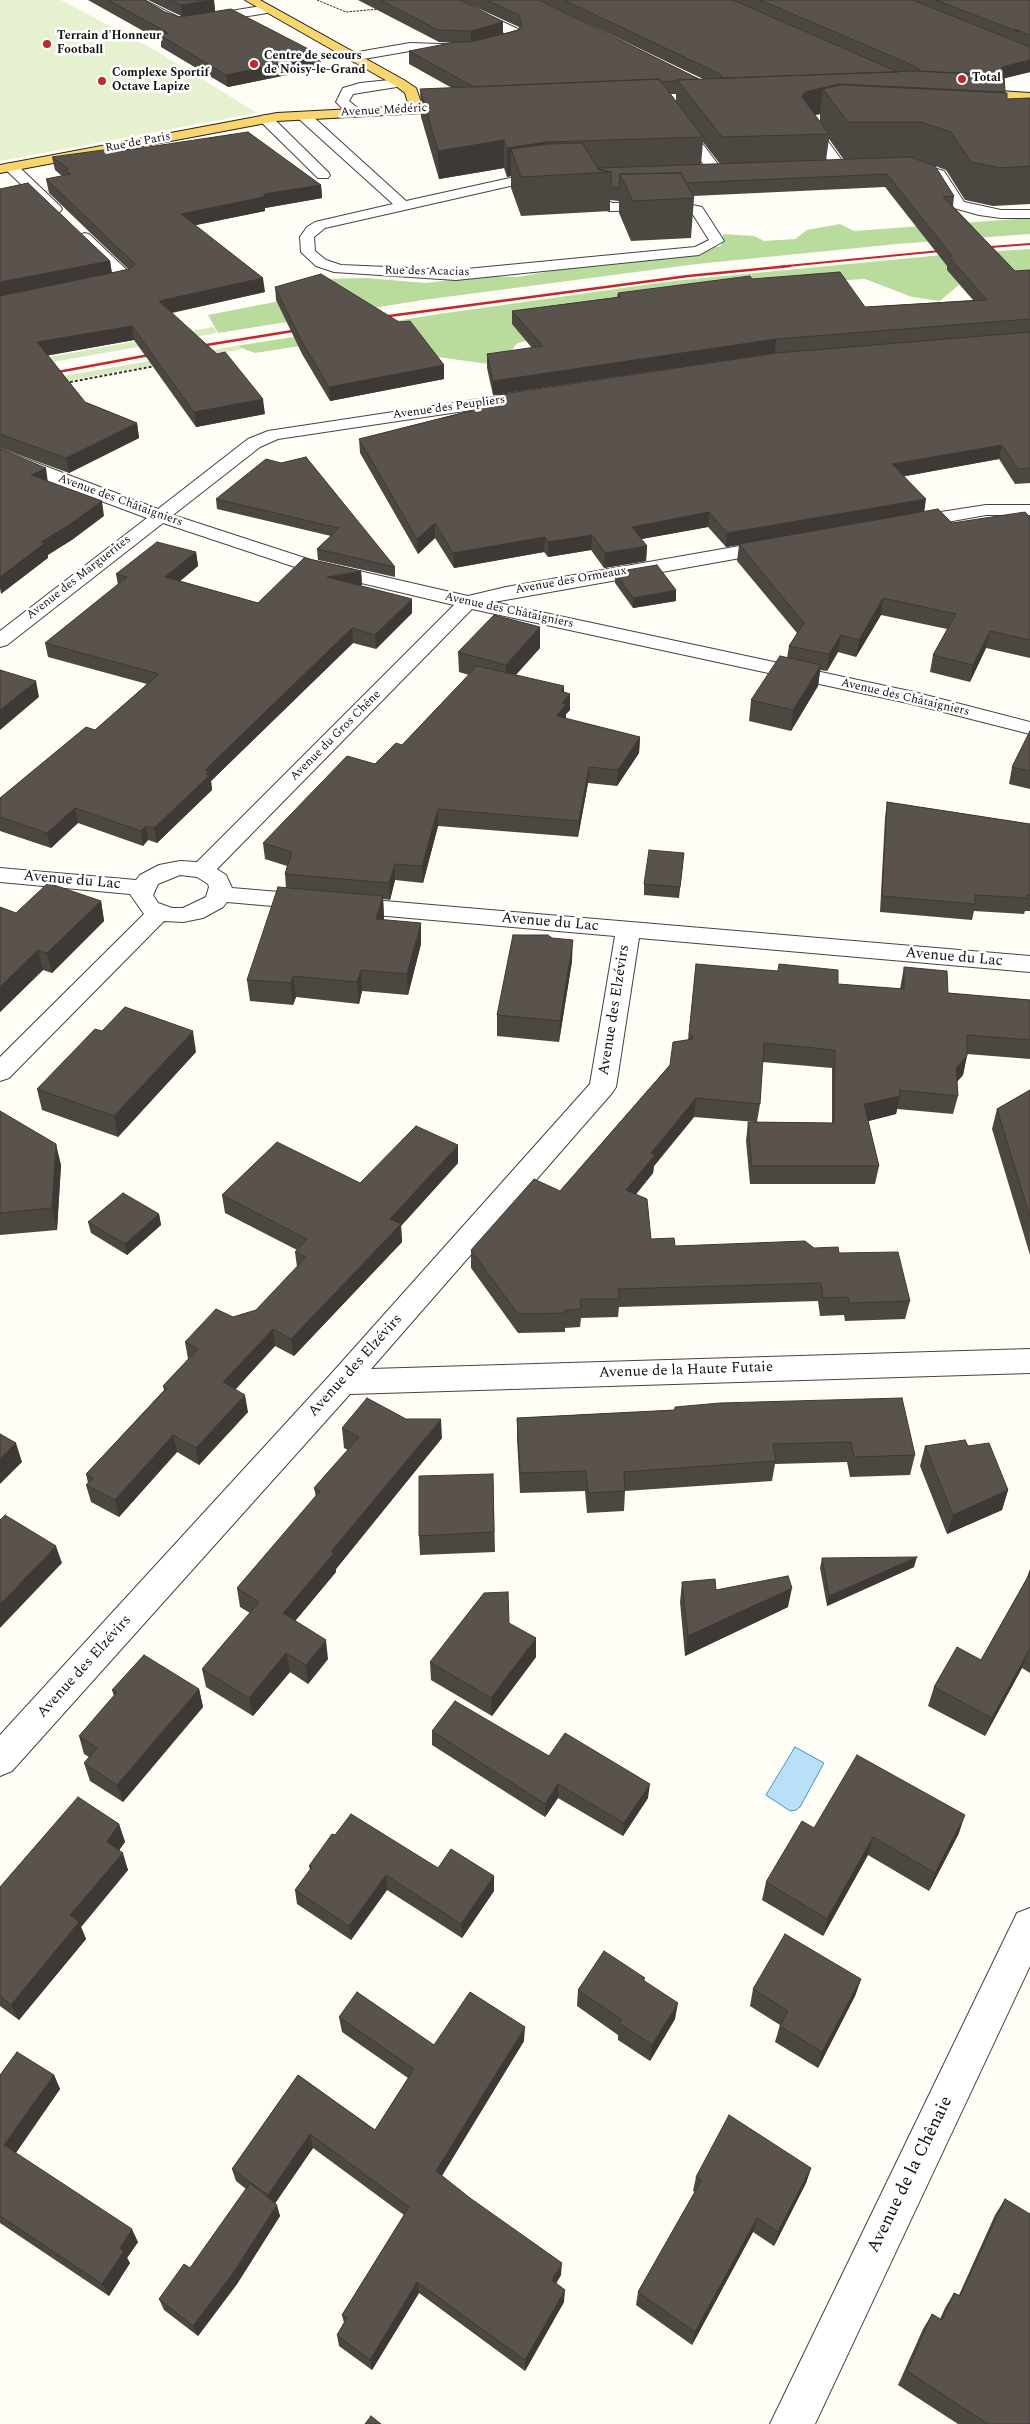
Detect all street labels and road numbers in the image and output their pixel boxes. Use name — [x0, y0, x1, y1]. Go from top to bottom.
street label: Avenue Médéric — [340, 102, 428, 120]
street label: Rue de Paris — [104, 130, 172, 156]
street label: Rue des Acacias — [384, 264, 470, 280]
street label: Avenue des Peupliers — [392, 393, 506, 423]
street label: Avenue des Châtaigniers — [56, 472, 184, 530]
street label: Avenue des Marguerites — [24, 533, 134, 623]
street label: Avenue des Ormeaux — [514, 564, 628, 598]
street label: Avenue des Châtaigniers — [443, 590, 575, 632]
street label: Avenue des Châtaigniers — [839, 676, 971, 720]
street label: Avenue du Gros Chêne — [288, 688, 384, 784]
street label: Avenue du Lac — [22, 868, 122, 894]
street label: Avenue du Lac — [500, 910, 600, 936]
street label: Avenue des Elzévirs — [596, 943, 634, 1077]
street label: Avenue du Lac — [904, 945, 1004, 971]
street label: Avenue des Elzévirs — [305, 1311, 407, 1421]
street label: Avenue de la Haute Futaie — [599, 1359, 773, 1383]
street label: Avenue des Elzévirs — [34, 1612, 136, 1722]
street label: Avenue de la Chênaie — [864, 2093, 958, 2257]

